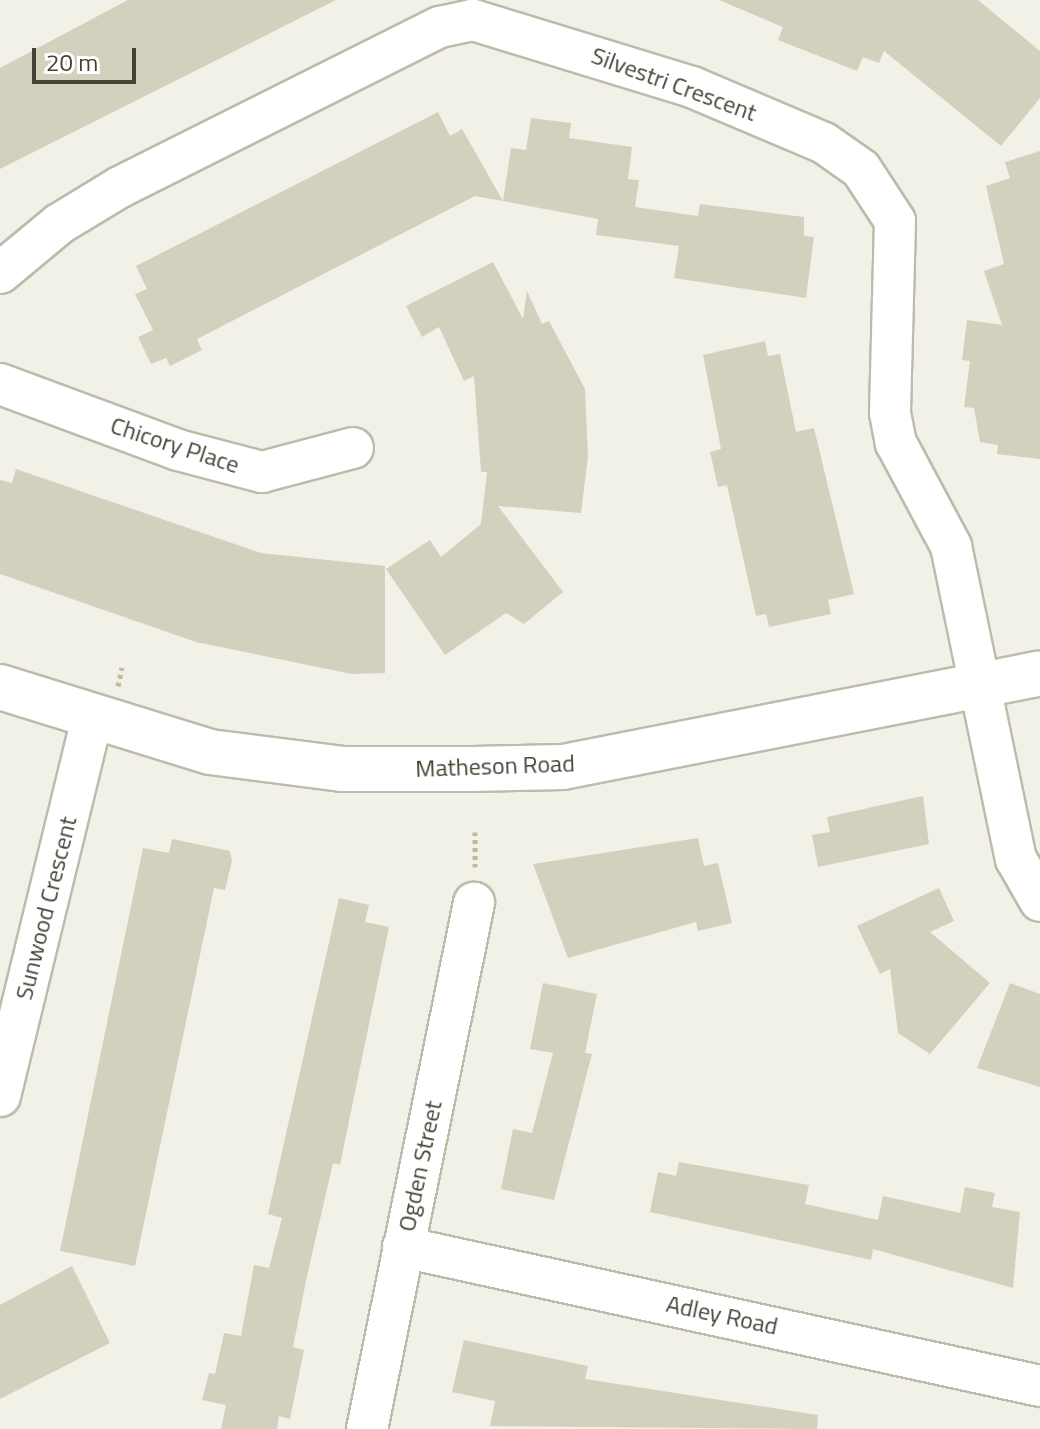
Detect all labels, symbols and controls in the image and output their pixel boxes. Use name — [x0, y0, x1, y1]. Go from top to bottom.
scale bar — [36, 32, 140, 82]
street label: Silvestri Crescent — [587, 41, 761, 127]
text: 20 m — [46, 44, 98, 80]
street label: Chicory Place — [107, 411, 243, 479]
street label: Matheson Road — [415, 749, 575, 783]
street label: Sunwood Crescent — [9, 813, 83, 1003]
street label: Ogden Street — [392, 1098, 448, 1234]
street label: Adley Road — [664, 1289, 780, 1341]

